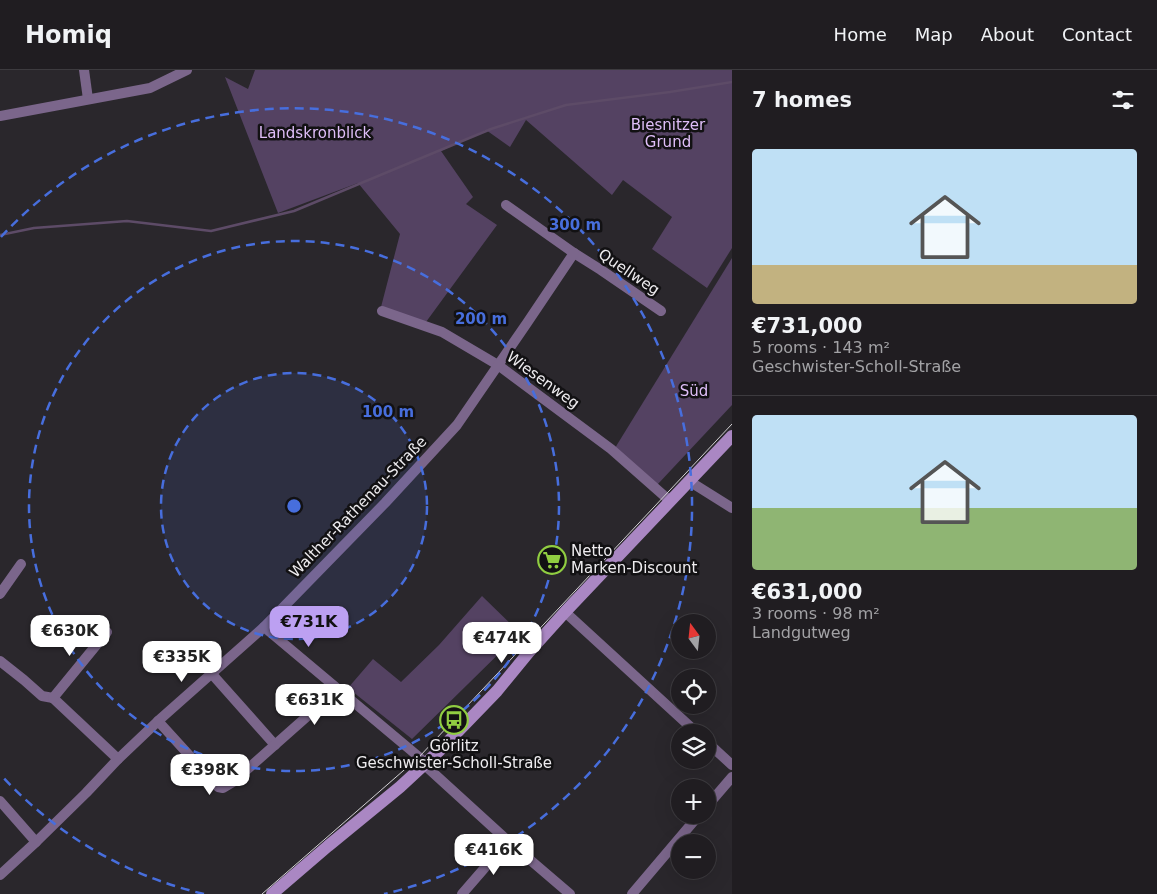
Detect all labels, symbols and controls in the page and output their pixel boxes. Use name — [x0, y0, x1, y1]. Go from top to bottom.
text: Homiq — [25, 21, 112, 49]
text: Home — [834, 24, 887, 45]
text: Map — [915, 24, 953, 45]
text: About — [981, 24, 1034, 45]
text: Contact — [1062, 24, 1132, 45]
icon: filters — [1109, 86, 1137, 114]
text: 7 homes — [752, 88, 852, 112]
park label: Biesnitzer Grund — [631, 116, 706, 151]
park label: Landskronblick — [259, 124, 372, 142]
icon: home — [900, 182, 990, 272]
text: 300 m — [549, 216, 601, 234]
street label: Quellweg — [595, 245, 663, 299]
text: 200 m — [455, 310, 507, 328]
text: €731,000 — [752, 314, 862, 338]
text: 5 rooms · 143 m² — [752, 338, 890, 357]
street label: Wiesenweg — [503, 348, 583, 412]
text: Geschwister-Scholl-Straße — [752, 357, 961, 376]
park label: Süd — [680, 382, 708, 400]
text: 100 m — [362, 403, 414, 421]
street label: Walther-Rathenau-Straße — [286, 433, 430, 581]
icon: home — [900, 447, 990, 537]
centre of rings — [285, 497, 303, 515]
place label: Netto Marken-Discount — [571, 542, 698, 577]
supermarket icon: Netto Marken-Discount — [537, 545, 567, 575]
text: €631,000 — [752, 580, 862, 604]
text: 3 rooms · 98 m² — [752, 604, 880, 623]
pin: €731K — [274, 606, 344, 648]
text: €731K — [281, 612, 337, 631]
pin: €630K — [35, 614, 105, 657]
north arrow — [671, 614, 716, 659]
map controls — [671, 614, 716, 879]
text: €630K — [42, 621, 98, 640]
pin: €474K — [467, 622, 537, 664]
text: Landgutweg — [752, 623, 851, 642]
text: €474K — [474, 628, 530, 647]
pin: €335K — [147, 640, 217, 683]
text: €335K — [154, 647, 210, 666]
button: locate — [671, 669, 716, 714]
pin: €631K — [280, 684, 350, 726]
text: €631K — [287, 690, 343, 709]
bus stop icon: Görlitz Geschwister-Scholl-Straße — [439, 705, 469, 735]
button: layers — [671, 724, 716, 769]
place label: Görlitz Geschwister-Scholl-Straße — [356, 737, 552, 772]
pin: €398K — [175, 754, 245, 796]
text: €398K — [182, 760, 238, 779]
button: + — [671, 779, 716, 824]
pin: €416K — [459, 834, 529, 876]
button: − — [671, 834, 716, 879]
text: €416K — [466, 840, 522, 859]

